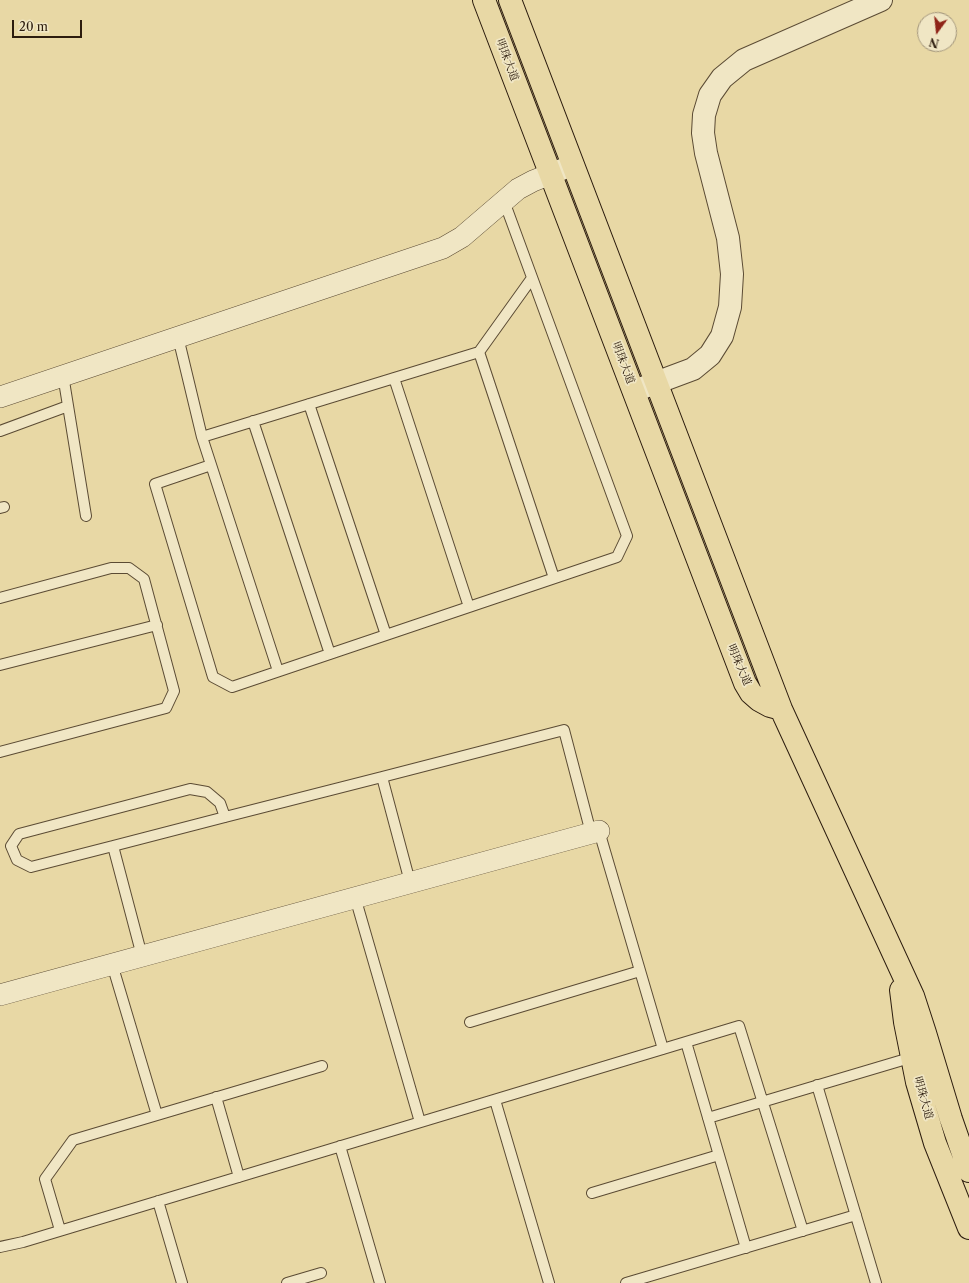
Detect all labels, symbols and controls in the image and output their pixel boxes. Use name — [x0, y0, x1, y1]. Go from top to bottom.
scale bar — [14, 12, 84, 38]
north arrow — [917, 12, 957, 52]
text: 20 m — [19, 19, 48, 34]
text: N — [928, 35, 941, 51]
street label: 明珠大道 — [493, 37, 521, 83]
street label: 明珠大道 — [609, 340, 637, 386]
street label: 明珠大道 — [724, 642, 754, 688]
street label: 明珠大道 — [911, 1075, 935, 1121]

